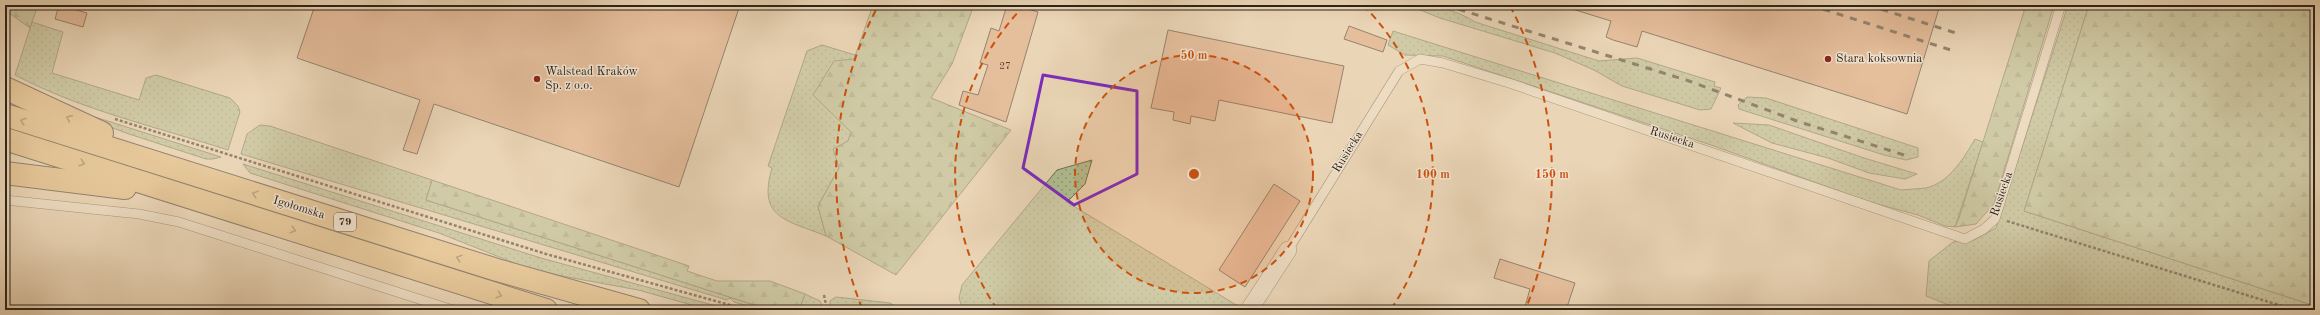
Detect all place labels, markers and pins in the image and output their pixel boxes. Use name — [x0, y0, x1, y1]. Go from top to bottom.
place label: Stara koksownia — [1836, 53, 1922, 65]
marker: Stara koksownia — [1823, 54, 1833, 64]
place label: Walstead Kraków Sp. z o.o. — [545, 66, 638, 92]
marker: Walstead Kraków Sp. z o.o. — [532, 74, 542, 84]
centre of rings — [1187, 167, 1201, 181]

